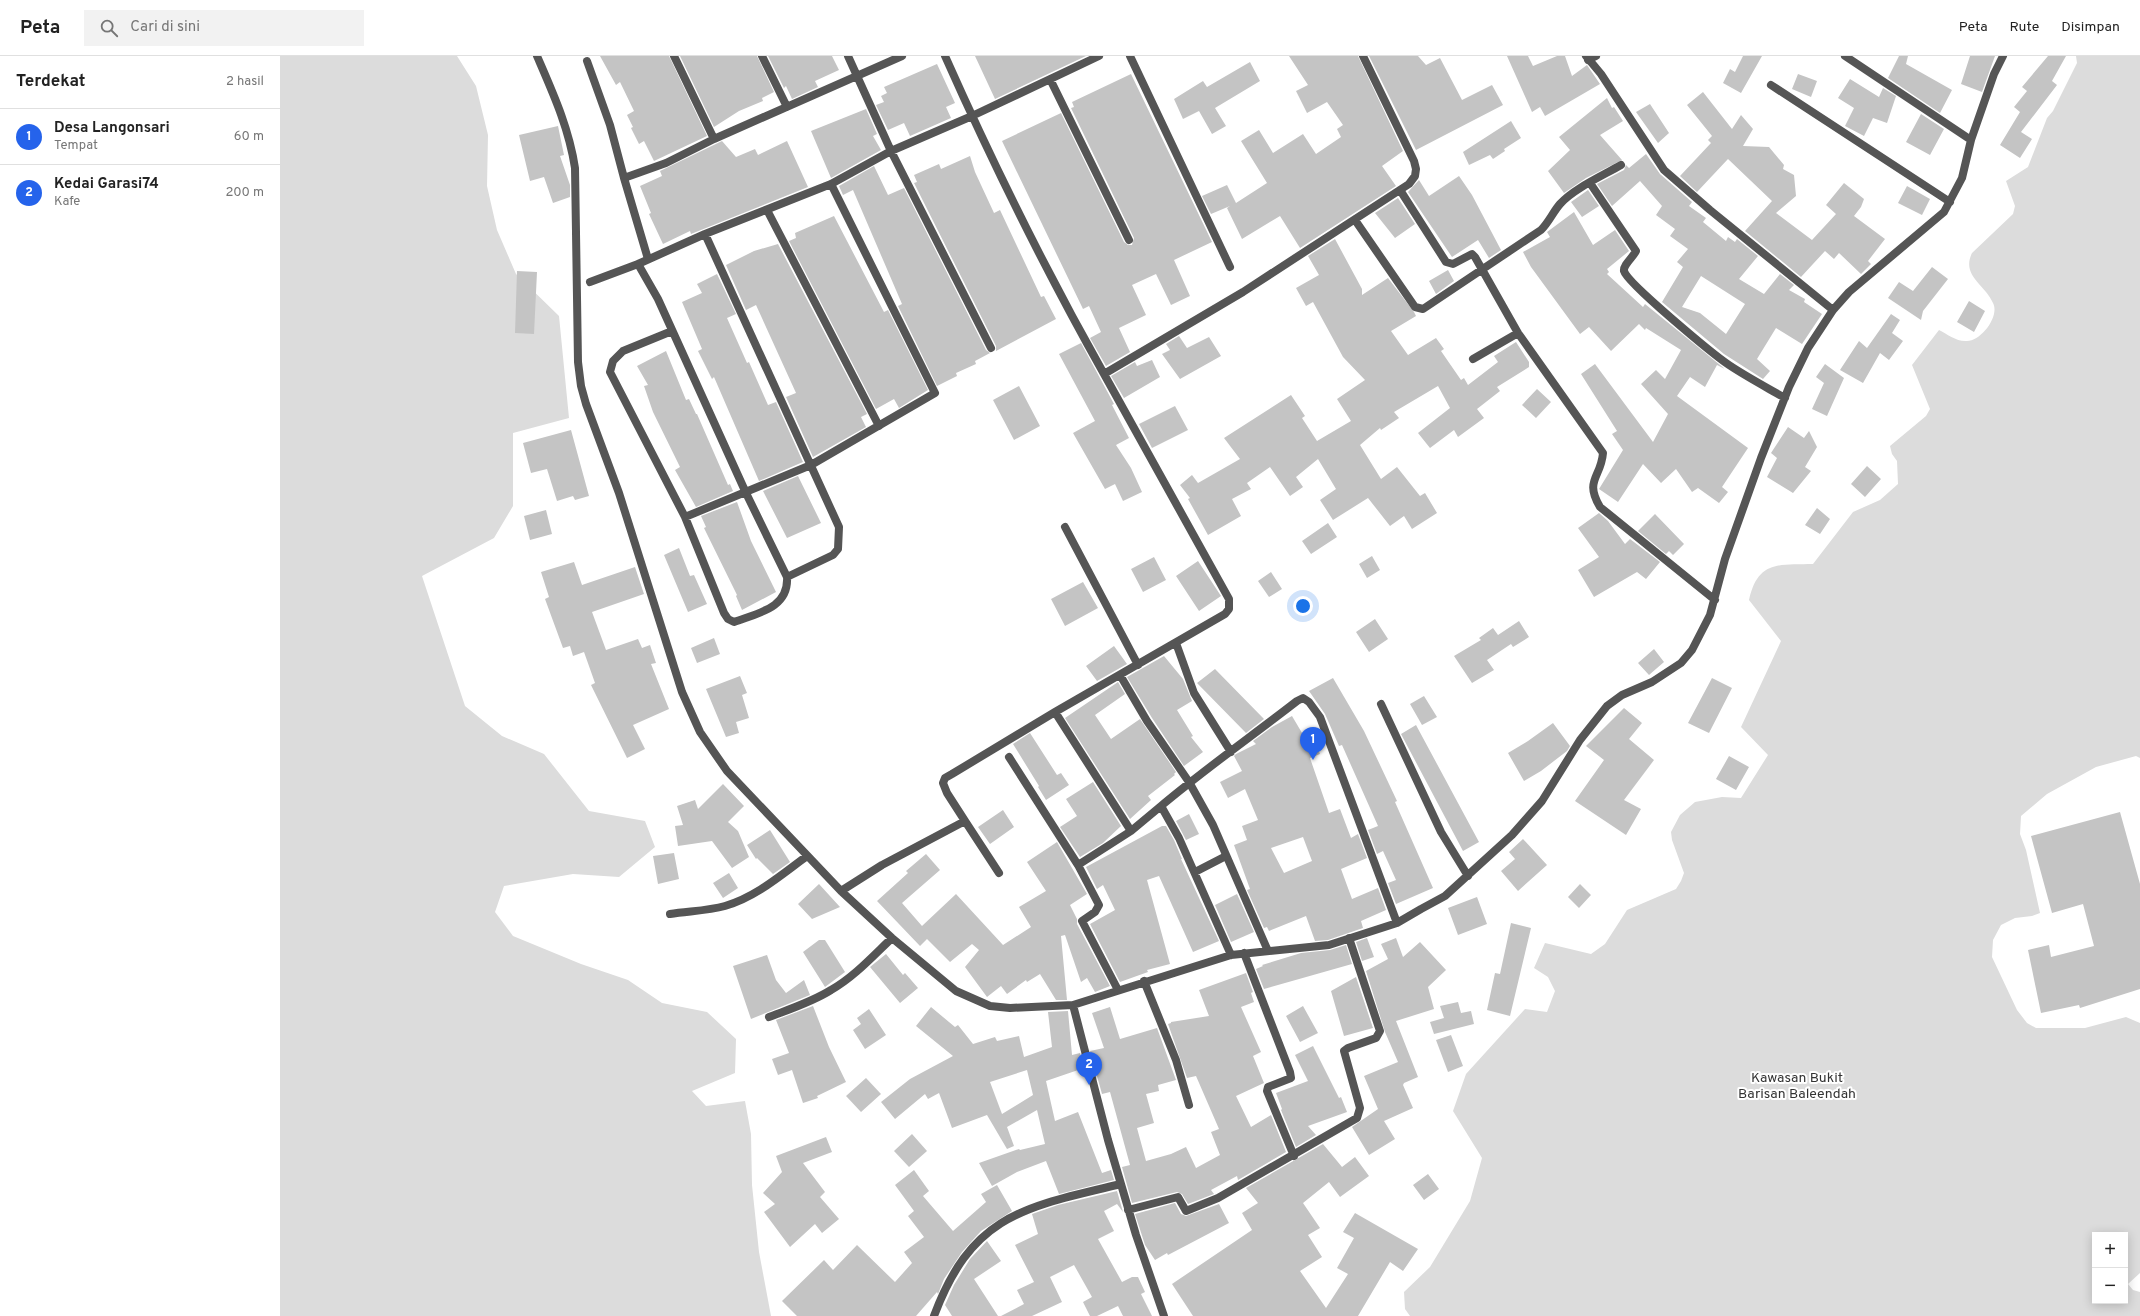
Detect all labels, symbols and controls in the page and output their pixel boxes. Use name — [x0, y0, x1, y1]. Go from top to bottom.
search box — [84, 10, 364, 46]
text: Peta — [20, 16, 60, 40]
icon: search — [98, 17, 120, 39]
text: Cari di sini — [130, 18, 200, 37]
text: Peta — [1959, 19, 1988, 36]
text: Rute — [2010, 19, 2039, 36]
text: Disimpan — [2061, 19, 2120, 36]
text: Terdekat — [16, 71, 85, 93]
text: 2 hasil — [226, 74, 264, 90]
text: Desa Langonsari — [54, 119, 170, 138]
text: 1 — [26, 129, 32, 145]
text: 60 m — [234, 129, 264, 145]
text: Tempat — [54, 138, 98, 154]
text: Kedai Garasi74 — [54, 175, 159, 194]
text: 2 — [25, 185, 33, 201]
text: 200 m — [225, 185, 264, 201]
text: Kafe — [54, 194, 80, 210]
your location — [1293, 596, 1313, 616]
pin: 1 — [1300, 727, 1326, 760]
pin: 2 — [1076, 1052, 1102, 1085]
park label: Kawasan Bukit Barisan Baleendah — [1738, 1070, 1856, 1103]
map controls — [2092, 1232, 2128, 1304]
button: + — [2092, 1232, 2128, 1268]
button: − — [2092, 1268, 2128, 1304]

